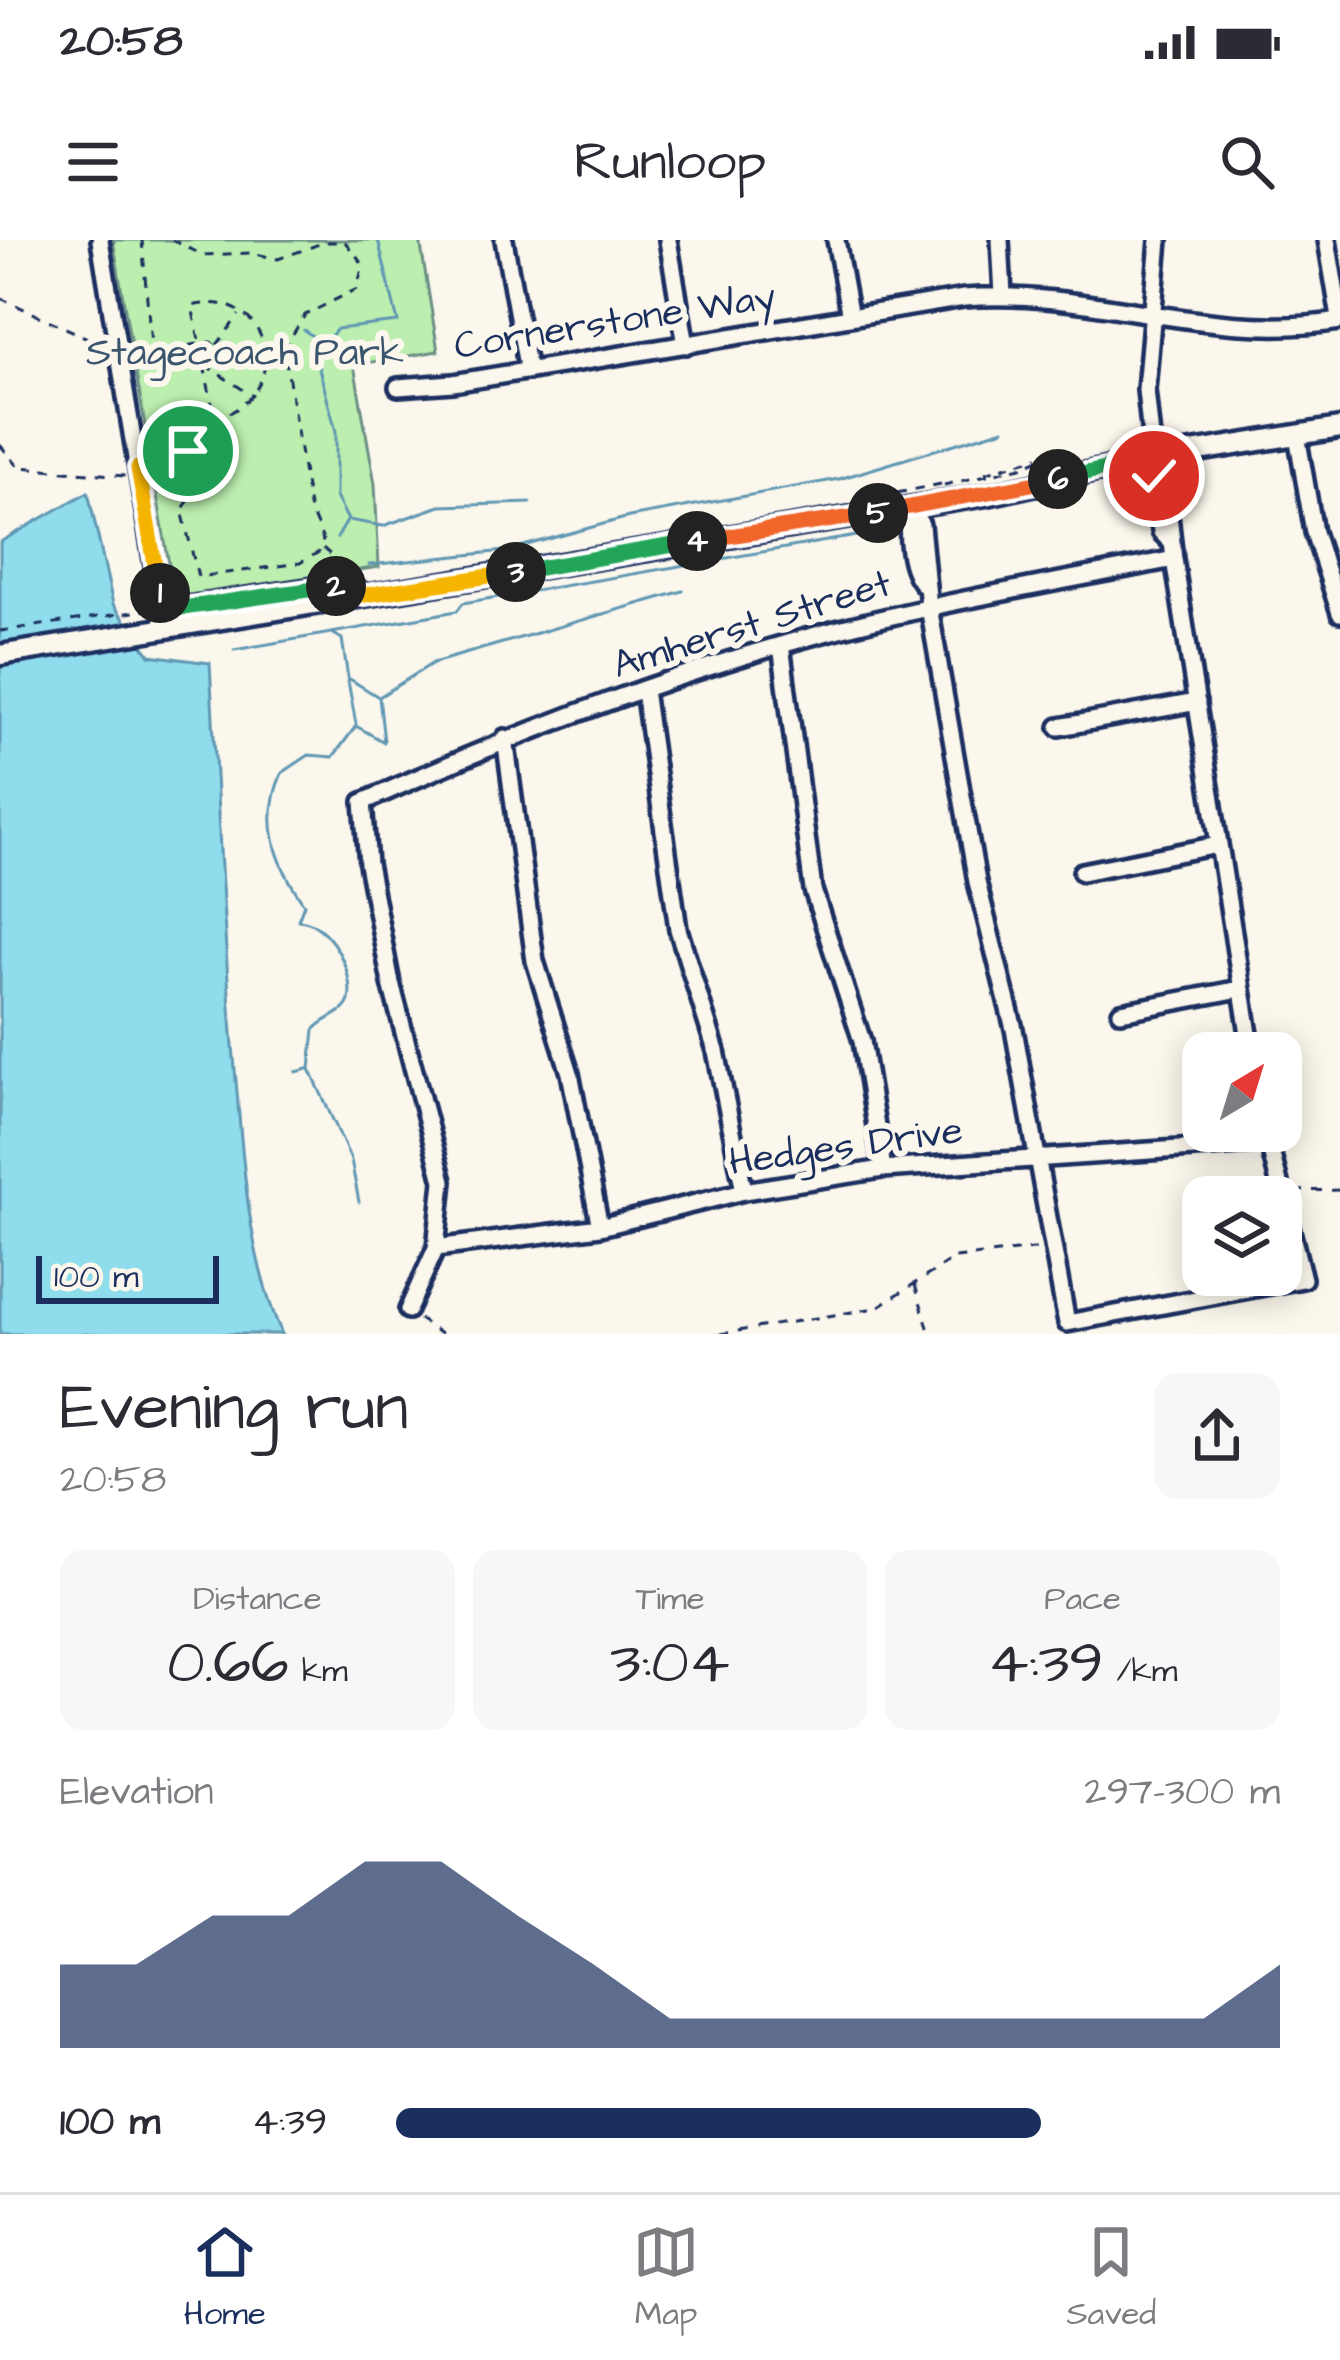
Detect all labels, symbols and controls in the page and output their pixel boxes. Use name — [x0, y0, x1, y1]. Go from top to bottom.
text: 20:58 — [60, 11, 183, 73]
text: Runloop — [574, 125, 766, 200]
icon: menu — [60, 129, 126, 195]
icon: search — [1214, 129, 1280, 195]
street label: Cornerstone Way — [450, 270, 780, 375]
park label: Stagecoach Park — [86, 327, 404, 381]
pin — [137, 400, 239, 502]
icon: arrive — [155, 418, 221, 484]
pin — [1103, 425, 1205, 527]
icon: check — [1121, 443, 1187, 509]
pin: 6 — [1028, 449, 1088, 509]
text: 6 — [1048, 456, 1068, 502]
pin: 5 — [848, 483, 908, 543]
text: 5 — [866, 490, 890, 536]
pin: 4 — [667, 511, 727, 571]
text: 4 — [686, 518, 708, 564]
pin: 3 — [486, 542, 546, 602]
text: 3 — [508, 549, 524, 595]
pin: 2 — [306, 556, 366, 616]
street label: Amherst Street — [606, 557, 898, 693]
pin: 1 — [130, 563, 190, 623]
text: 2 — [327, 563, 345, 609]
text: 1 — [158, 570, 162, 616]
north arrow — [1182, 1032, 1302, 1152]
map controls — [1182, 1032, 1302, 1296]
street label: Hedges Drive — [726, 1104, 966, 1190]
button: layers — [1182, 1176, 1302, 1296]
scale bar — [36, 1250, 219, 1303]
text: 100 m — [54, 1254, 139, 1300]
text: Evening run — [60, 1363, 408, 1455]
button: share — [1154, 1373, 1280, 1499]
text: 20:58 — [60, 1454, 166, 1508]
text: Distance — [193, 1576, 321, 1622]
text: Time — [635, 1576, 705, 1622]
text: Pace — [1044, 1576, 1121, 1622]
text: 0.66 — [167, 1622, 289, 1705]
text: 3:04 — [610, 1622, 730, 1705]
text: 4:39 — [988, 1622, 1103, 1705]
text: km — [289, 1648, 348, 1694]
text: /km — [1103, 1648, 1178, 1694]
text: Elevation — [60, 1766, 214, 1820]
text: 297–300 m — [1084, 1766, 1280, 1820]
text: 100 m — [60, 2096, 160, 2150]
text: 4:39 — [252, 2096, 327, 2150]
tab: Home — [184, 2219, 266, 2337]
tab: Map — [633, 2219, 699, 2337]
tab: Saved — [1066, 2219, 1156, 2337]

